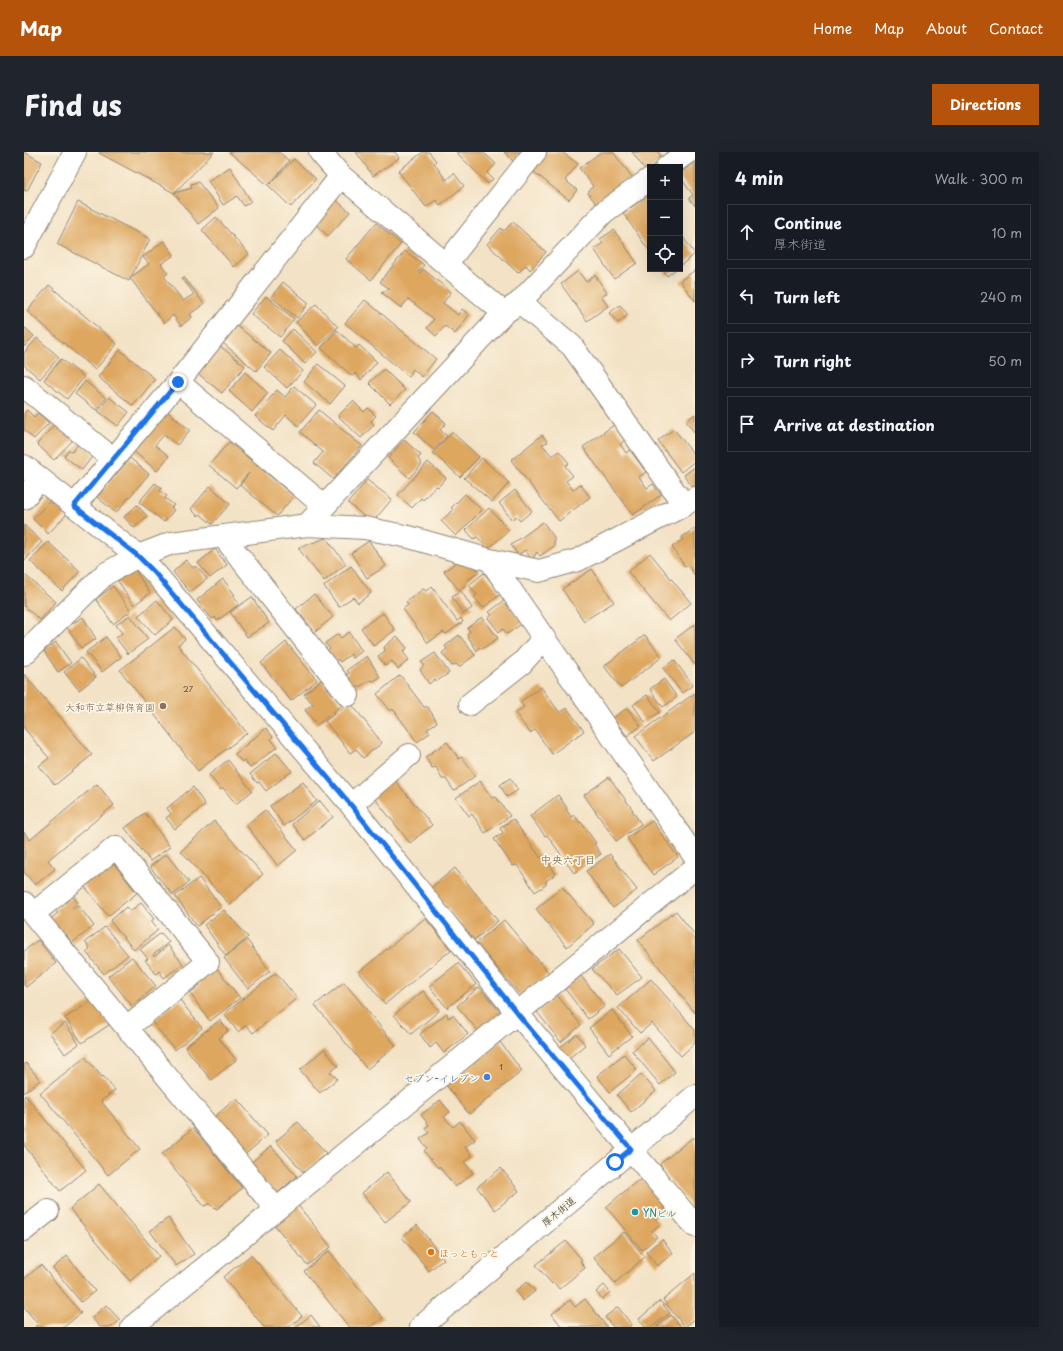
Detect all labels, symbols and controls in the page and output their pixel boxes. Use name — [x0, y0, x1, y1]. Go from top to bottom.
text: Map — [20, 14, 62, 42]
text: Home — [813, 18, 852, 39]
text: Map — [874, 18, 904, 39]
text: About — [926, 18, 967, 39]
text: Contact — [989, 18, 1043, 39]
text: Find us — [24, 83, 122, 126]
button: Directions — [932, 84, 1039, 125]
map controls — [647, 164, 683, 272]
button: + — [647, 164, 683, 200]
text: 4 min — [735, 165, 783, 191]
text: Walk · 300 m — [935, 169, 1023, 188]
button: − — [647, 200, 683, 236]
text: Continue — [774, 211, 842, 234]
icon: ahead — [736, 221, 758, 243]
text: 10 m — [992, 223, 1022, 242]
text: 厚木街道 — [774, 234, 826, 253]
button: locate — [647, 236, 683, 272]
icon: left — [736, 285, 758, 307]
text: Turn left — [774, 285, 840, 308]
text: 240 m — [980, 287, 1022, 306]
icon: right — [736, 349, 758, 371]
text: Turn right — [774, 349, 851, 372]
text: 50 m — [988, 351, 1022, 370]
route end — [169, 373, 187, 391]
icon: arrive — [736, 413, 758, 435]
text: Arrive at destination — [774, 413, 935, 436]
house number: 27 — [183, 683, 193, 695]
place label: 大和市立草柳保育園 — [65, 699, 155, 714]
marker: 大和市立草柳保育園 — [158, 701, 168, 711]
district label: 中央六丁目 — [541, 851, 596, 868]
house number: 1 — [499, 1061, 503, 1073]
place label: セブン-イレブン — [404, 1070, 479, 1085]
marker: セブン-イレブン — [482, 1072, 492, 1082]
route start — [606, 1153, 624, 1171]
street label: 厚木街道 — [538, 1192, 578, 1230]
place label: YNビル — [643, 1205, 677, 1220]
marker: YNビル — [630, 1207, 640, 1217]
place label: ほっともっと — [439, 1245, 499, 1260]
marker: ほっともっと — [426, 1247, 436, 1257]

